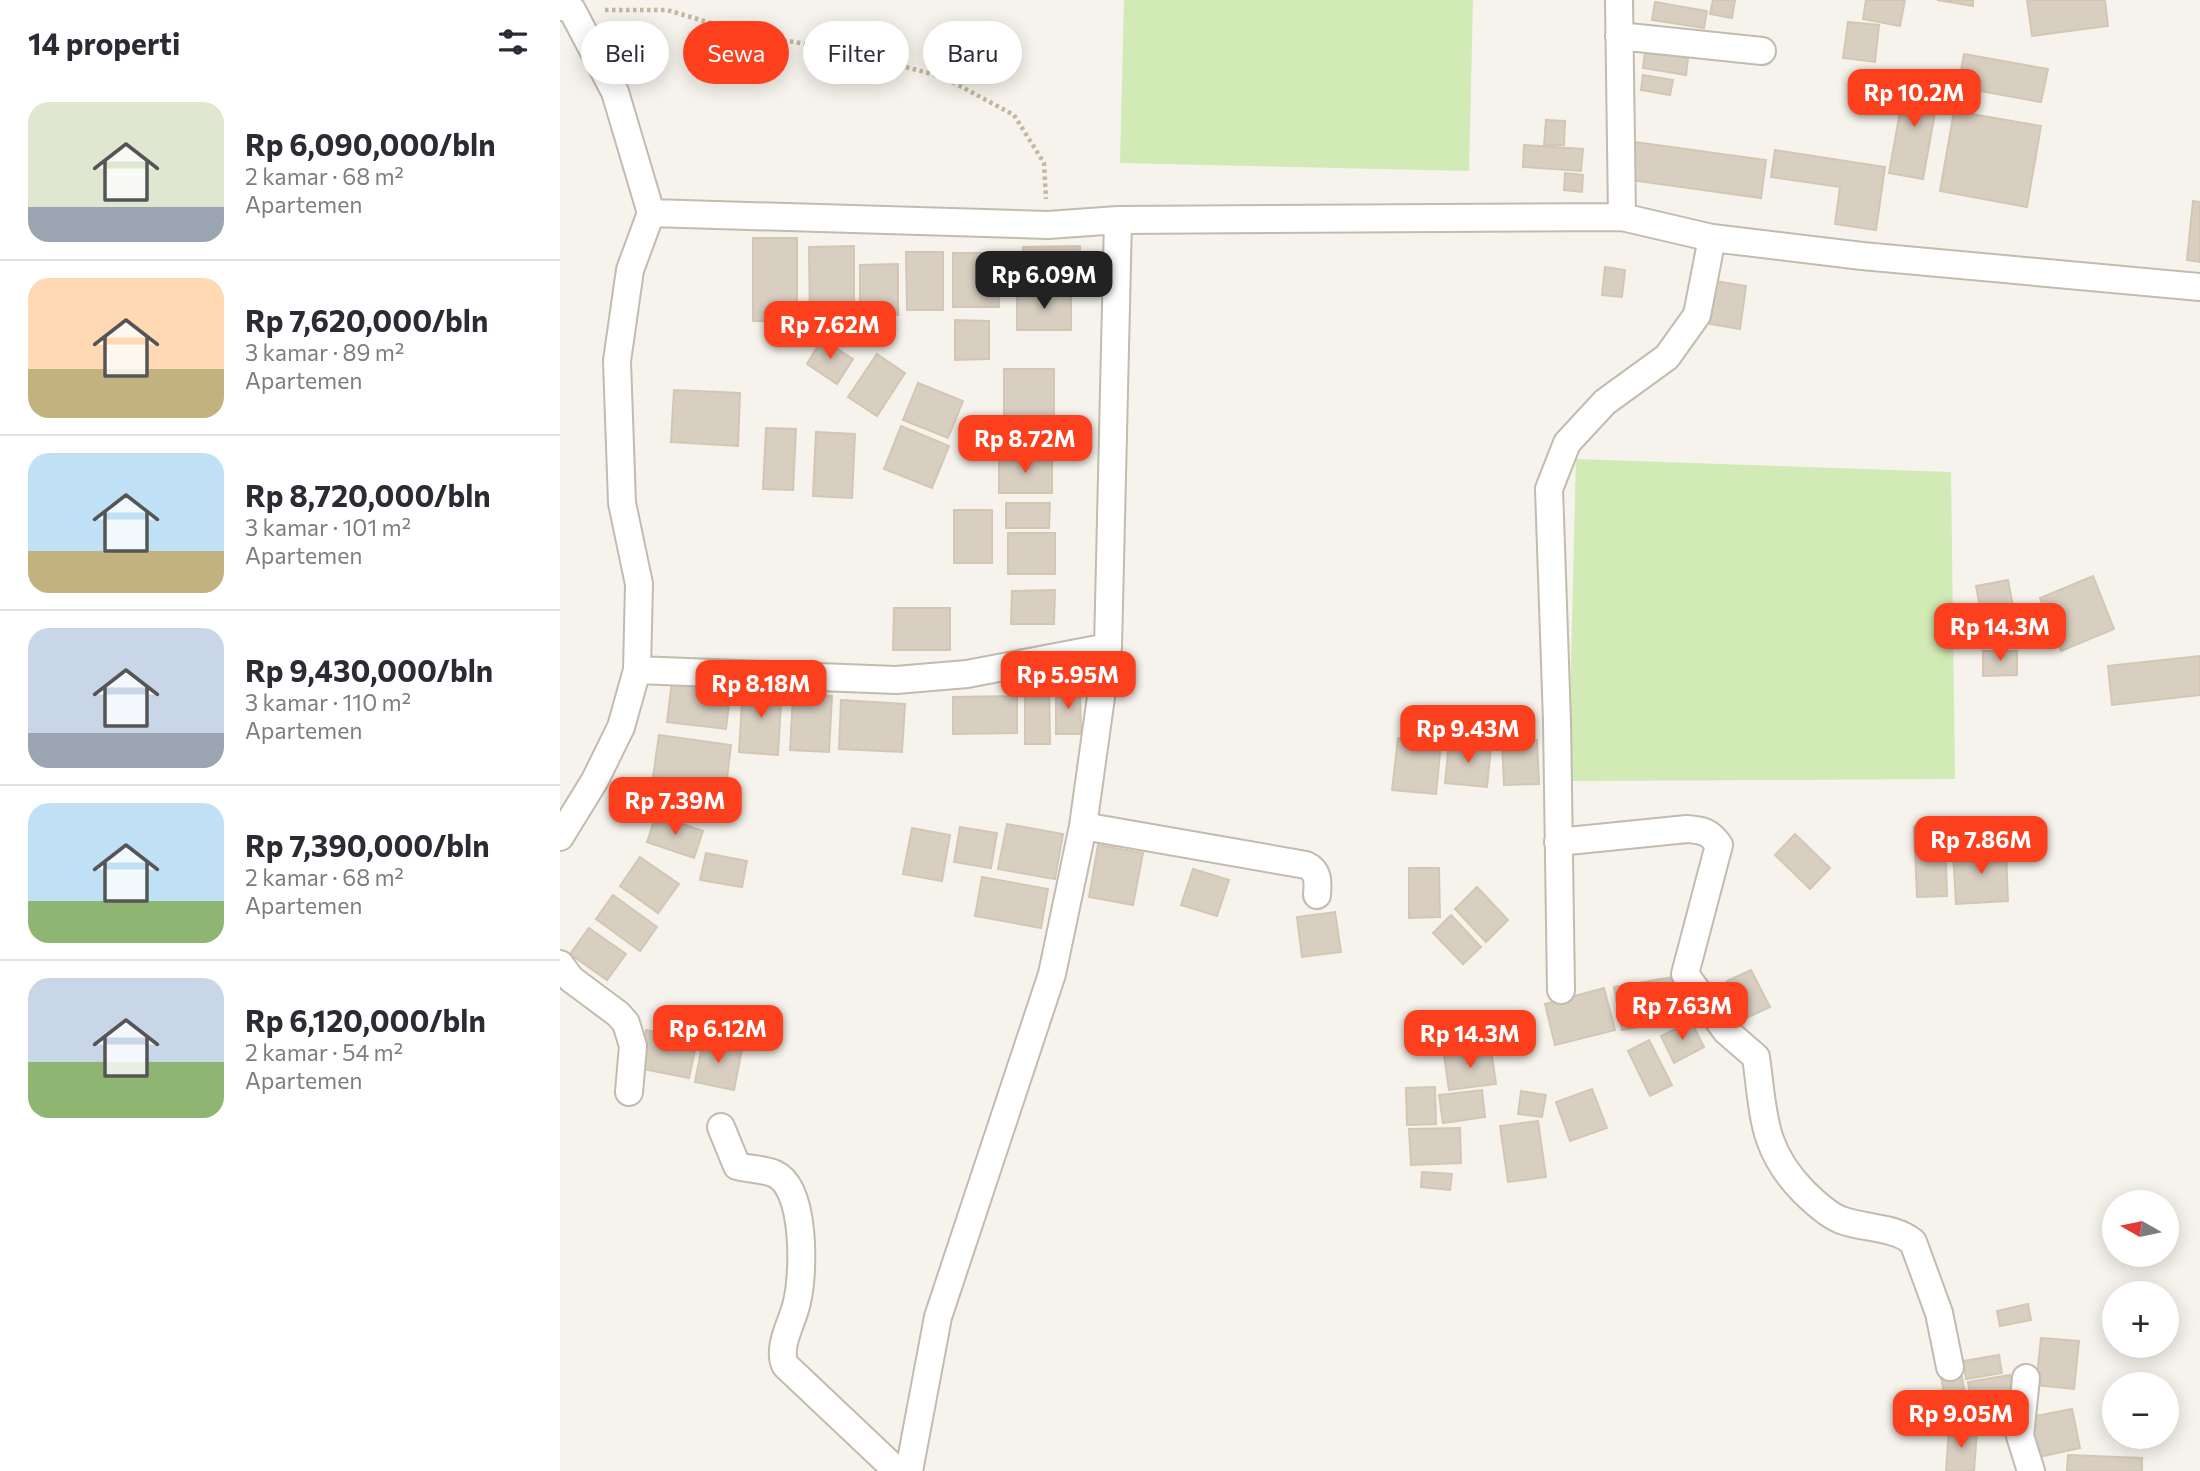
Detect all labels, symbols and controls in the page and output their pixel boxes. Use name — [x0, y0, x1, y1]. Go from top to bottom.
chip: Beli — [581, 21, 669, 84]
chip: Sewa — [683, 21, 789, 84]
chip: Filter — [803, 21, 909, 84]
chip: Baru — [923, 21, 1022, 84]
icon: filters — [494, 23, 532, 61]
text: 14 properti — [28, 24, 180, 61]
pin: Rp 10.2M — [1842, 69, 1986, 129]
text: Rp 10.2M — [1864, 78, 1964, 106]
text: Rp 6,090,000/bln — [245, 125, 496, 162]
icon: home — [84, 130, 168, 214]
text: 2 kamar · 68 m² — [245, 162, 404, 190]
text: Apartemen — [245, 190, 362, 218]
pin: Rp 6.09M — [972, 252, 1116, 311]
text: Rp 6.09M — [991, 260, 1097, 288]
text: Rp 7,620,000/bln — [245, 301, 488, 338]
pin: Rp 7.62M — [758, 302, 902, 361]
icon: home — [84, 306, 168, 390]
text: Rp 7.62M — [780, 310, 880, 338]
text: 3 kamar · 89 m² — [245, 338, 404, 366]
text: Apartemen — [245, 366, 362, 394]
pin: Rp 8.72M — [953, 416, 1097, 475]
text: Rp 8.72M — [974, 424, 1076, 452]
text: Rp 8,720,000/bln — [245, 476, 491, 513]
icon: home — [84, 481, 168, 565]
text: 3 kamar · 101 m² — [245, 513, 411, 541]
text: Apartemen — [245, 541, 362, 569]
pin: Rp 14.3M — [1928, 604, 2072, 663]
text: Rp 14.3M — [1950, 612, 2050, 640]
text: Rp 9,430,000/bln — [245, 651, 493, 688]
pin: Rp 5.95M — [996, 652, 1140, 711]
icon: home — [84, 656, 168, 740]
pin: Rp 8.18M — [689, 660, 833, 720]
text: Rp 5.95M — [1017, 660, 1119, 688]
text: Rp 8.18M — [711, 669, 811, 697]
text: 3 kamar · 110 m² — [245, 688, 411, 716]
pin: Rp 9.43M — [1396, 706, 1540, 765]
text: Rp 9.43M — [1416, 714, 1520, 742]
text: Apartemen — [245, 716, 362, 744]
pin: Rp 7.39M — [603, 778, 747, 837]
text: Rp 7.39M — [625, 786, 725, 814]
pin: Rp 7.86M — [1909, 816, 2053, 876]
text: Rp 7.86M — [1930, 825, 2032, 853]
text: Rp 7,390,000/bln — [245, 826, 490, 863]
icon: home — [84, 831, 168, 915]
text: 2 kamar · 68 m² — [245, 863, 404, 891]
text: Apartemen — [245, 891, 362, 919]
pin: Rp 7.63M — [1610, 982, 1754, 1042]
text: Rp 7.63M — [1632, 991, 1732, 1019]
text: Rp 6,120,000/bln — [245, 1001, 486, 1038]
icon: home — [84, 1006, 168, 1090]
pin: Rp 6.12M — [646, 1006, 790, 1065]
pin: Rp 14.3M — [1398, 1010, 1542, 1070]
text: Rp 6.12M — [669, 1014, 767, 1042]
text: Rp 14.3M — [1420, 1019, 1520, 1047]
text: 2 kamar · 54 m² — [245, 1038, 403, 1066]
text: Apartemen — [245, 1066, 362, 1094]
north arrow — [2102, 1190, 2179, 1267]
map controls — [2102, 1190, 2179, 1449]
button: + — [2102, 1281, 2179, 1358]
button: − — [2102, 1372, 2179, 1449]
pin: Rp 9.05M — [1889, 1390, 2033, 1450]
text: Rp 9.05M — [1909, 1399, 2013, 1427]

